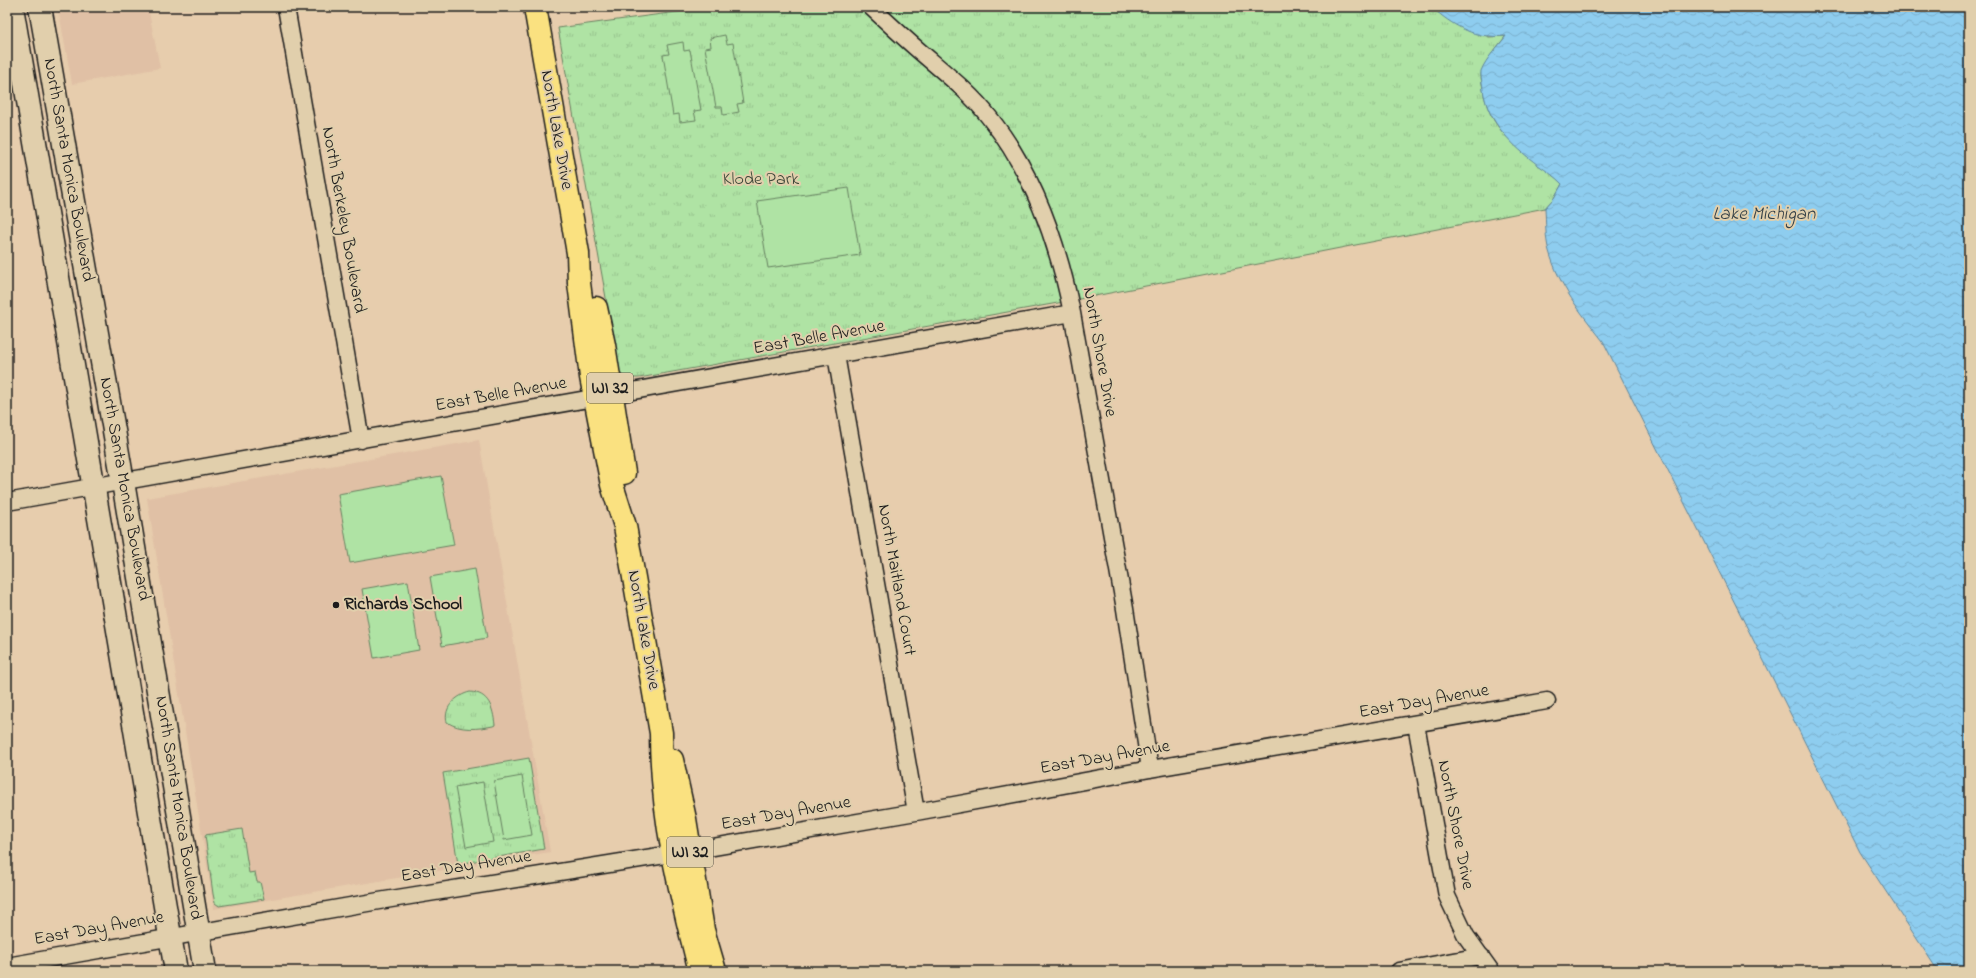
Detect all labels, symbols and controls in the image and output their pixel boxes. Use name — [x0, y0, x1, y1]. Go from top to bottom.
street label: North Santa Monica Boulevard — [36, 56, 100, 284]
street label: North Lake Drive — [533, 68, 579, 193]
street label: North Berkeley Boulevard — [314, 125, 372, 315]
park label: Klode Park — [723, 167, 799, 193]
water label: Lake Michigan — [1713, 201, 1816, 229]
street label: North Shore Drive — [1075, 285, 1123, 420]
street label: East Belle Avenue — [751, 313, 888, 362]
street label: East Belle Avenue — [433, 370, 570, 419]
road number: WI 32 — [587, 373, 633, 403]
street label: North Santa Monica Boulevard — [92, 375, 156, 603]
street label: North Maitland Court — [870, 502, 922, 658]
street label: North Lake Drive — [620, 568, 666, 693]
place label: Richards School — [344, 592, 462, 618]
marker: Richards School — [331, 600, 341, 610]
street label: East Day Avenue — [1357, 678, 1492, 726]
street label: North Santa Monica Boulevard — [147, 694, 209, 922]
street label: East Day Avenue — [1038, 734, 1173, 782]
street label: North Shore Drive — [1430, 758, 1480, 893]
street label: East Day Avenue — [719, 790, 854, 838]
road number: WI 32 — [667, 837, 713, 867]
street label: East Day Avenue — [399, 844, 534, 890]
street label: East Day Avenue — [32, 905, 167, 953]

